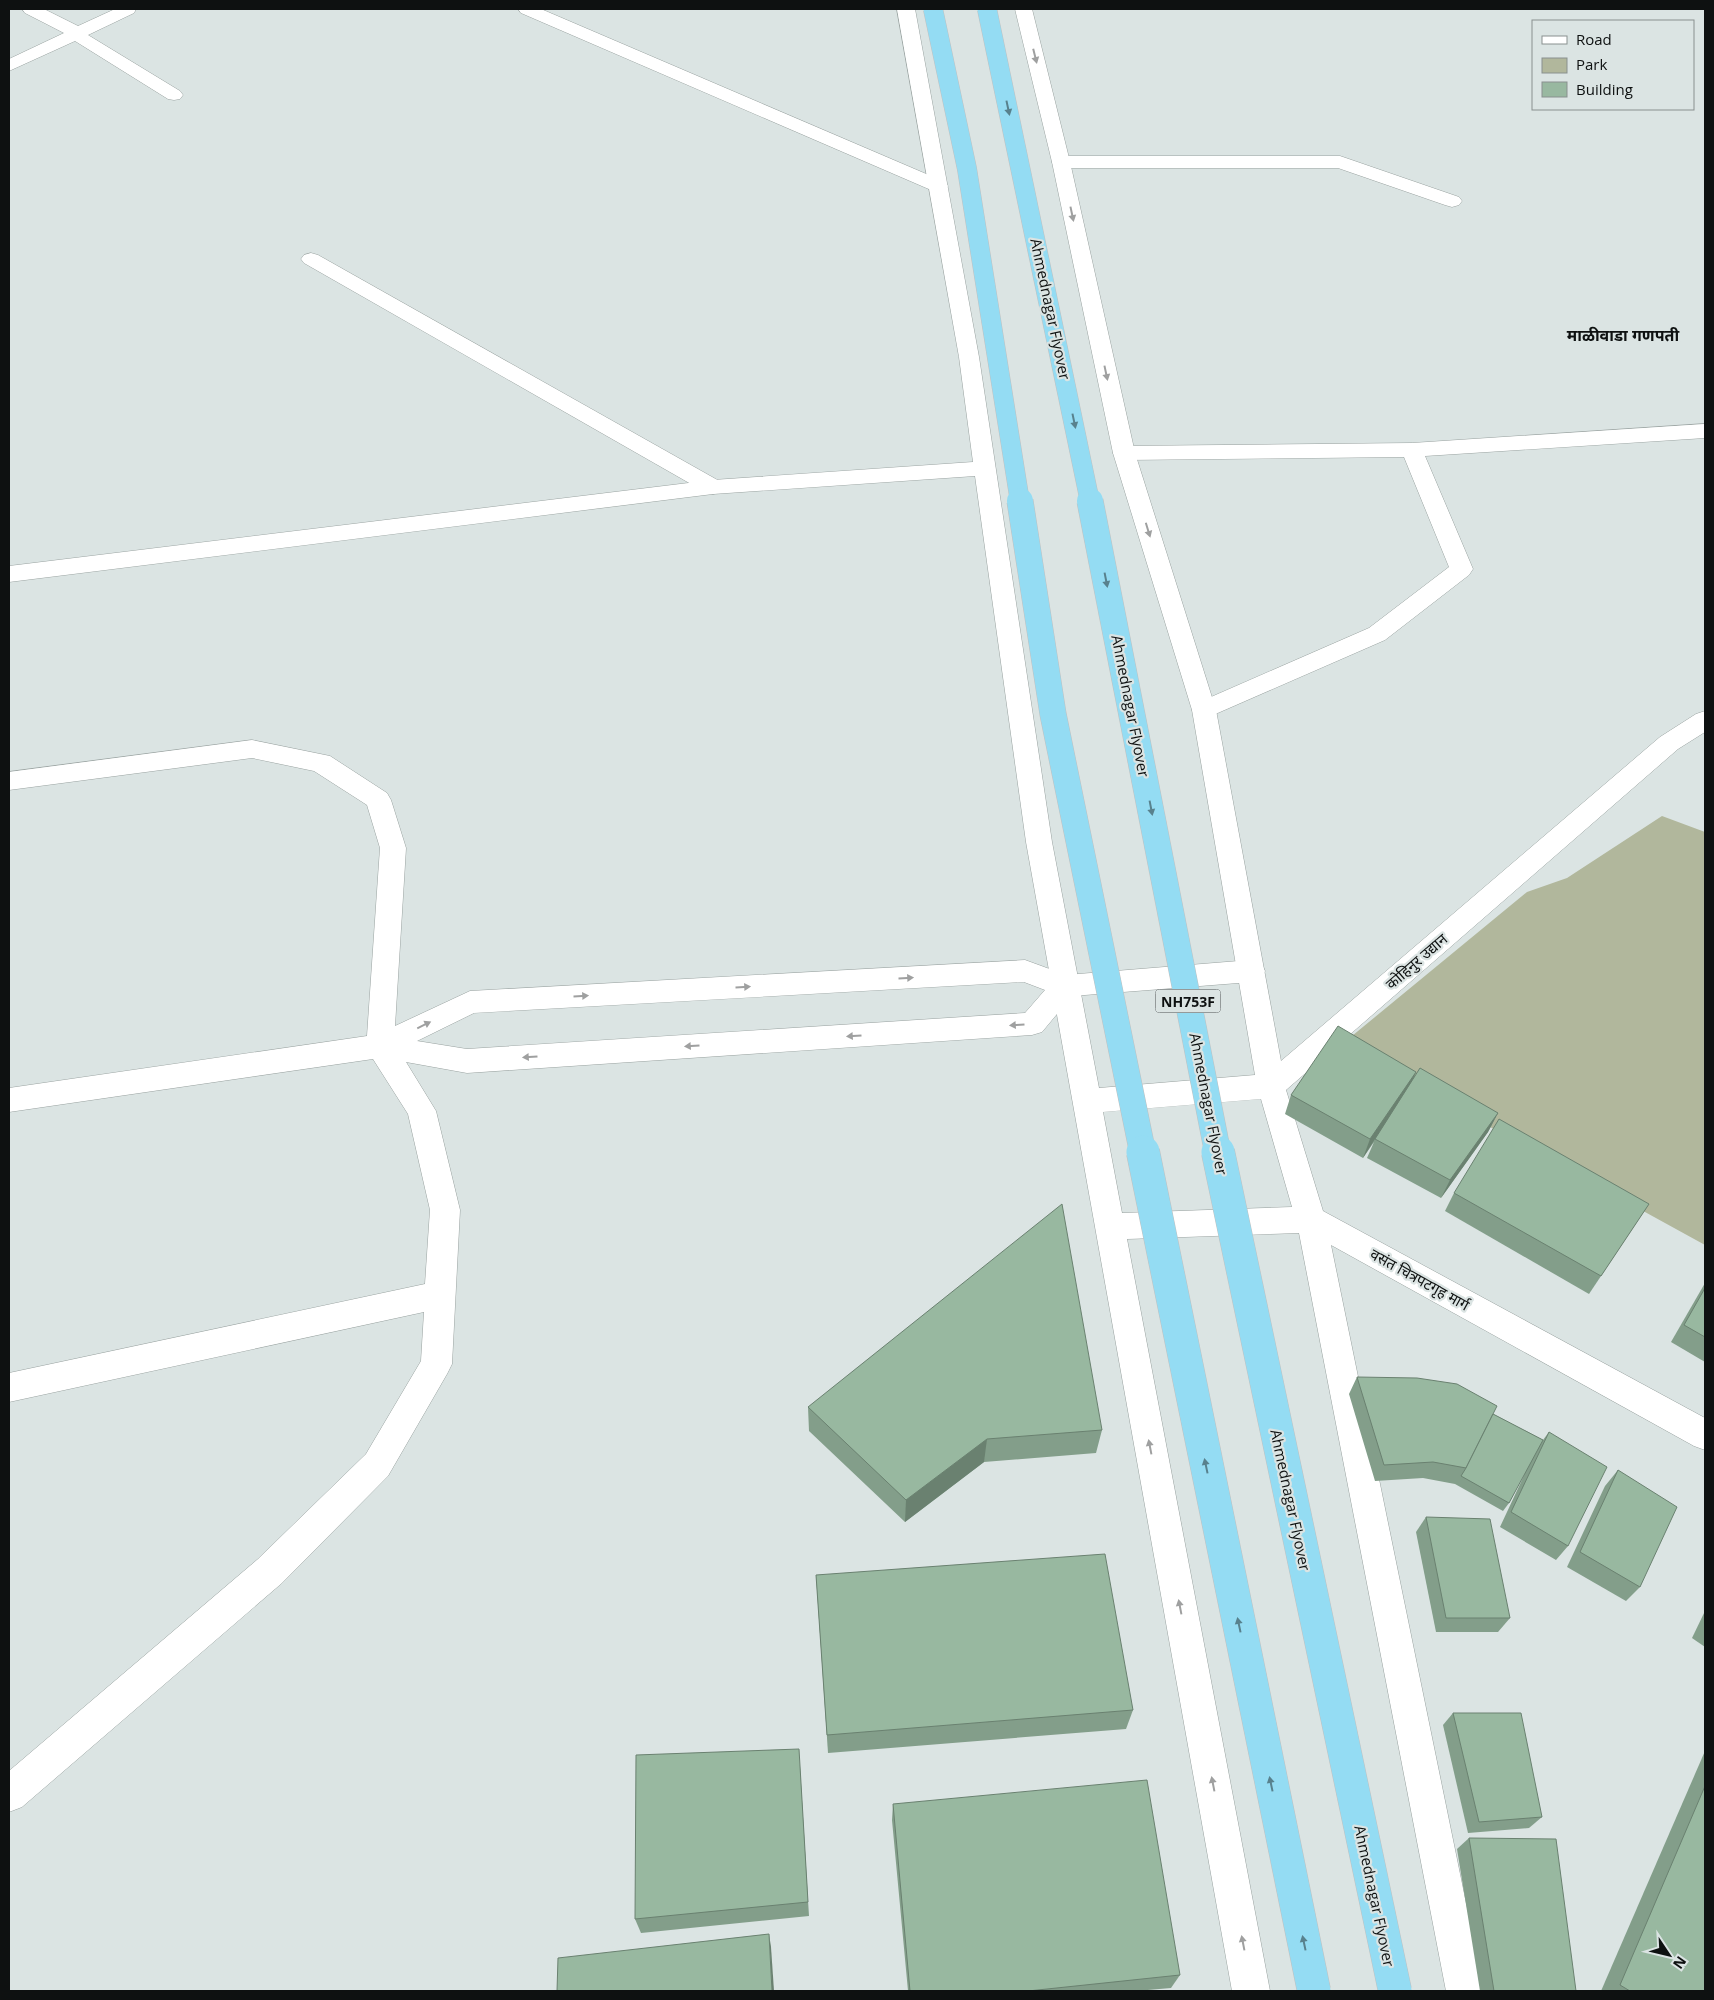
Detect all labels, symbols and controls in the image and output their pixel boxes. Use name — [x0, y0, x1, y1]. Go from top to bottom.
legend — [1532, 20, 1694, 110]
text: Road — [1576, 29, 1612, 49]
one-way arrow — [1031, 49, 1039, 64]
text: Park — [1576, 54, 1607, 74]
text: Building — [1576, 79, 1633, 99]
one-way arrow — [1005, 100, 1013, 116]
one-way arrow — [1068, 207, 1076, 222]
street label: Ahmednagar Flyover — [1026, 236, 1076, 382]
district label: माळीवाडा गणपती — [1567, 324, 1679, 346]
one-way arrow — [1103, 365, 1111, 381]
one-way arrow — [1070, 413, 1078, 429]
one-way arrow — [1144, 523, 1152, 538]
one-way arrow — [1102, 573, 1110, 588]
street label: Ahmednagar Flyover — [1107, 633, 1155, 779]
one-way arrow — [1147, 801, 1155, 817]
street label: कोहिनुर उद्यान — [1381, 928, 1452, 994]
one-way arrow — [898, 973, 914, 981]
one-way arrow — [736, 982, 752, 990]
road number: NH753F — [1156, 989, 1220, 1012]
one-way arrow — [573, 991, 589, 999]
one-way arrow — [417, 1021, 431, 1029]
one-way arrow — [1008, 1022, 1024, 1030]
street label: Ahmednagar Flyover — [1185, 1031, 1233, 1177]
one-way arrow — [846, 1032, 862, 1040]
one-way arrow — [684, 1043, 700, 1051]
one-way arrow — [522, 1053, 538, 1061]
street label: वसंत चित्रपटगृह मार्ग — [1366, 1244, 1474, 1316]
street label: Ahmednagar Flyover — [1266, 1427, 1316, 1573]
one-way arrow — [1146, 1438, 1154, 1454]
one-way arrow — [1202, 1457, 1210, 1473]
one-way arrow — [1176, 1599, 1184, 1614]
one-way arrow — [1235, 1618, 1243, 1633]
one-way arrow — [1208, 1775, 1216, 1791]
one-way arrow — [1267, 1776, 1275, 1792]
street label: Ahmednagar Flyover — [1350, 1823, 1400, 1969]
north arrow — [1644, 1930, 1694, 1980]
one-way arrow — [1238, 1935, 1246, 1951]
one-way arrow — [1300, 1936, 1308, 1951]
text: N — [1669, 1953, 1691, 1973]

